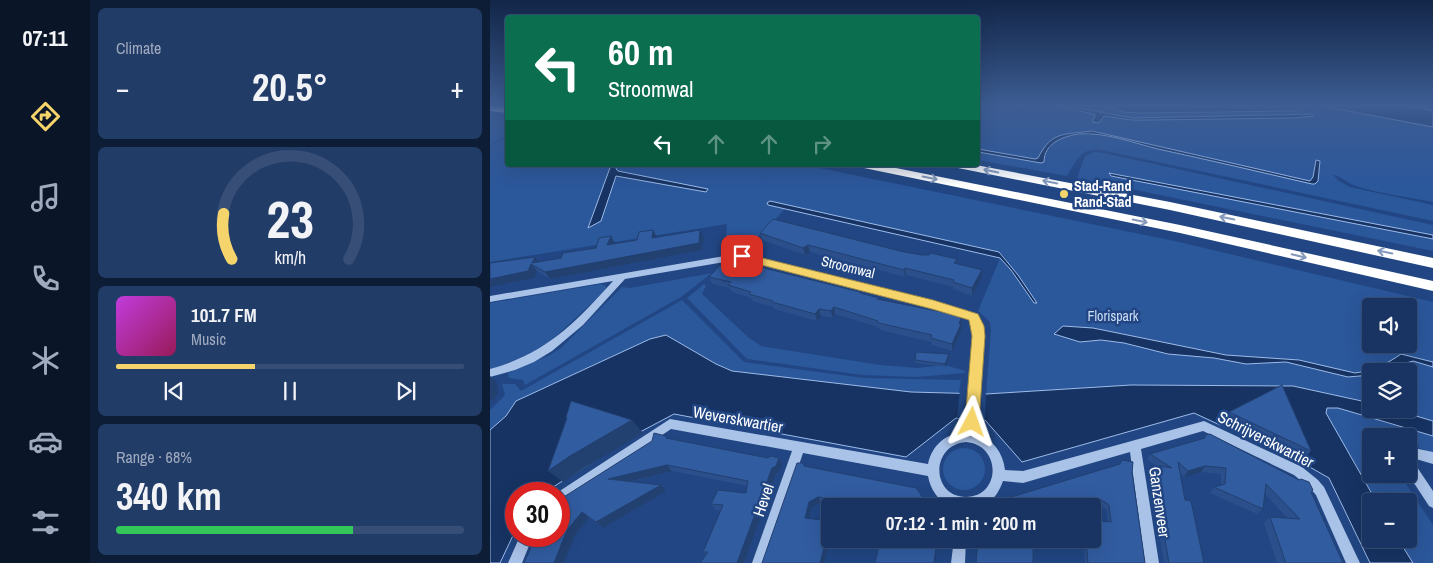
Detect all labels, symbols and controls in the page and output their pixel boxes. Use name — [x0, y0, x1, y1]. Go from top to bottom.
text: 07:11 — [22, 23, 68, 53]
text: 60 m — [608, 29, 673, 76]
icon: left — [525, 35, 590, 100]
text: Climate — [116, 37, 161, 59]
text: 20.5° — [252, 62, 328, 113]
text: − — [116, 69, 129, 107]
text: + — [451, 69, 464, 107]
text: Stroomwal — [608, 74, 693, 104]
icon: directions — [28, 99, 63, 134]
icon: left — [649, 130, 677, 158]
icon: ahead — [702, 130, 730, 158]
icon: ahead — [755, 130, 783, 158]
icon: right — [808, 130, 836, 158]
one-way arrow — [983, 166, 999, 176]
one-way arrow — [921, 173, 937, 183]
one-way arrow — [1042, 177, 1058, 187]
place label: Stad-Rand Rand-Stad — [1074, 177, 1131, 211]
icon: music — [28, 180, 63, 215]
text: 23 — [266, 184, 314, 254]
marker: Stad-Rand Rand-Stad — [1058, 188, 1070, 200]
one-way arrow — [1219, 213, 1235, 222]
one-way arrow — [1132, 217, 1148, 226]
pin — [721, 235, 763, 277]
icon: arrive — [728, 242, 756, 270]
text: km/h — [274, 246, 306, 270]
one-way arrow — [1378, 247, 1394, 257]
street label: Stroomwal — [820, 252, 876, 282]
one-way arrow — [1290, 252, 1306, 261]
icon: phone — [28, 261, 63, 296]
map controls — [1362, 298, 1417, 548]
button: sound — [1362, 298, 1417, 353]
text: 101.7 FM — [191, 302, 257, 328]
park label: Florispark — [1087, 307, 1139, 325]
text: Music — [191, 328, 226, 350]
icon: climate — [28, 343, 63, 378]
button: layers — [1362, 363, 1417, 418]
icon: previous — [160, 377, 188, 405]
icon: pause — [276, 377, 304, 405]
icon: next — [392, 377, 420, 405]
position arrow — [945, 395, 997, 447]
street label: Weverskwartier — [691, 400, 785, 438]
street label: Schrijverskwartier — [1214, 405, 1318, 473]
icon: car — [28, 424, 63, 459]
button: + — [1362, 428, 1417, 483]
text: Range · 68% — [116, 446, 192, 468]
street label: Ganzenveer — [1144, 465, 1176, 540]
text: 340 km — [116, 471, 222, 522]
street label: Hevel — [747, 480, 779, 519]
speed limit sign: 30 — [505, 482, 570, 547]
button: − — [1362, 493, 1417, 548]
icon: filters — [28, 505, 63, 540]
text: 07:12 · 1 min · 200 m — [886, 510, 1036, 536]

